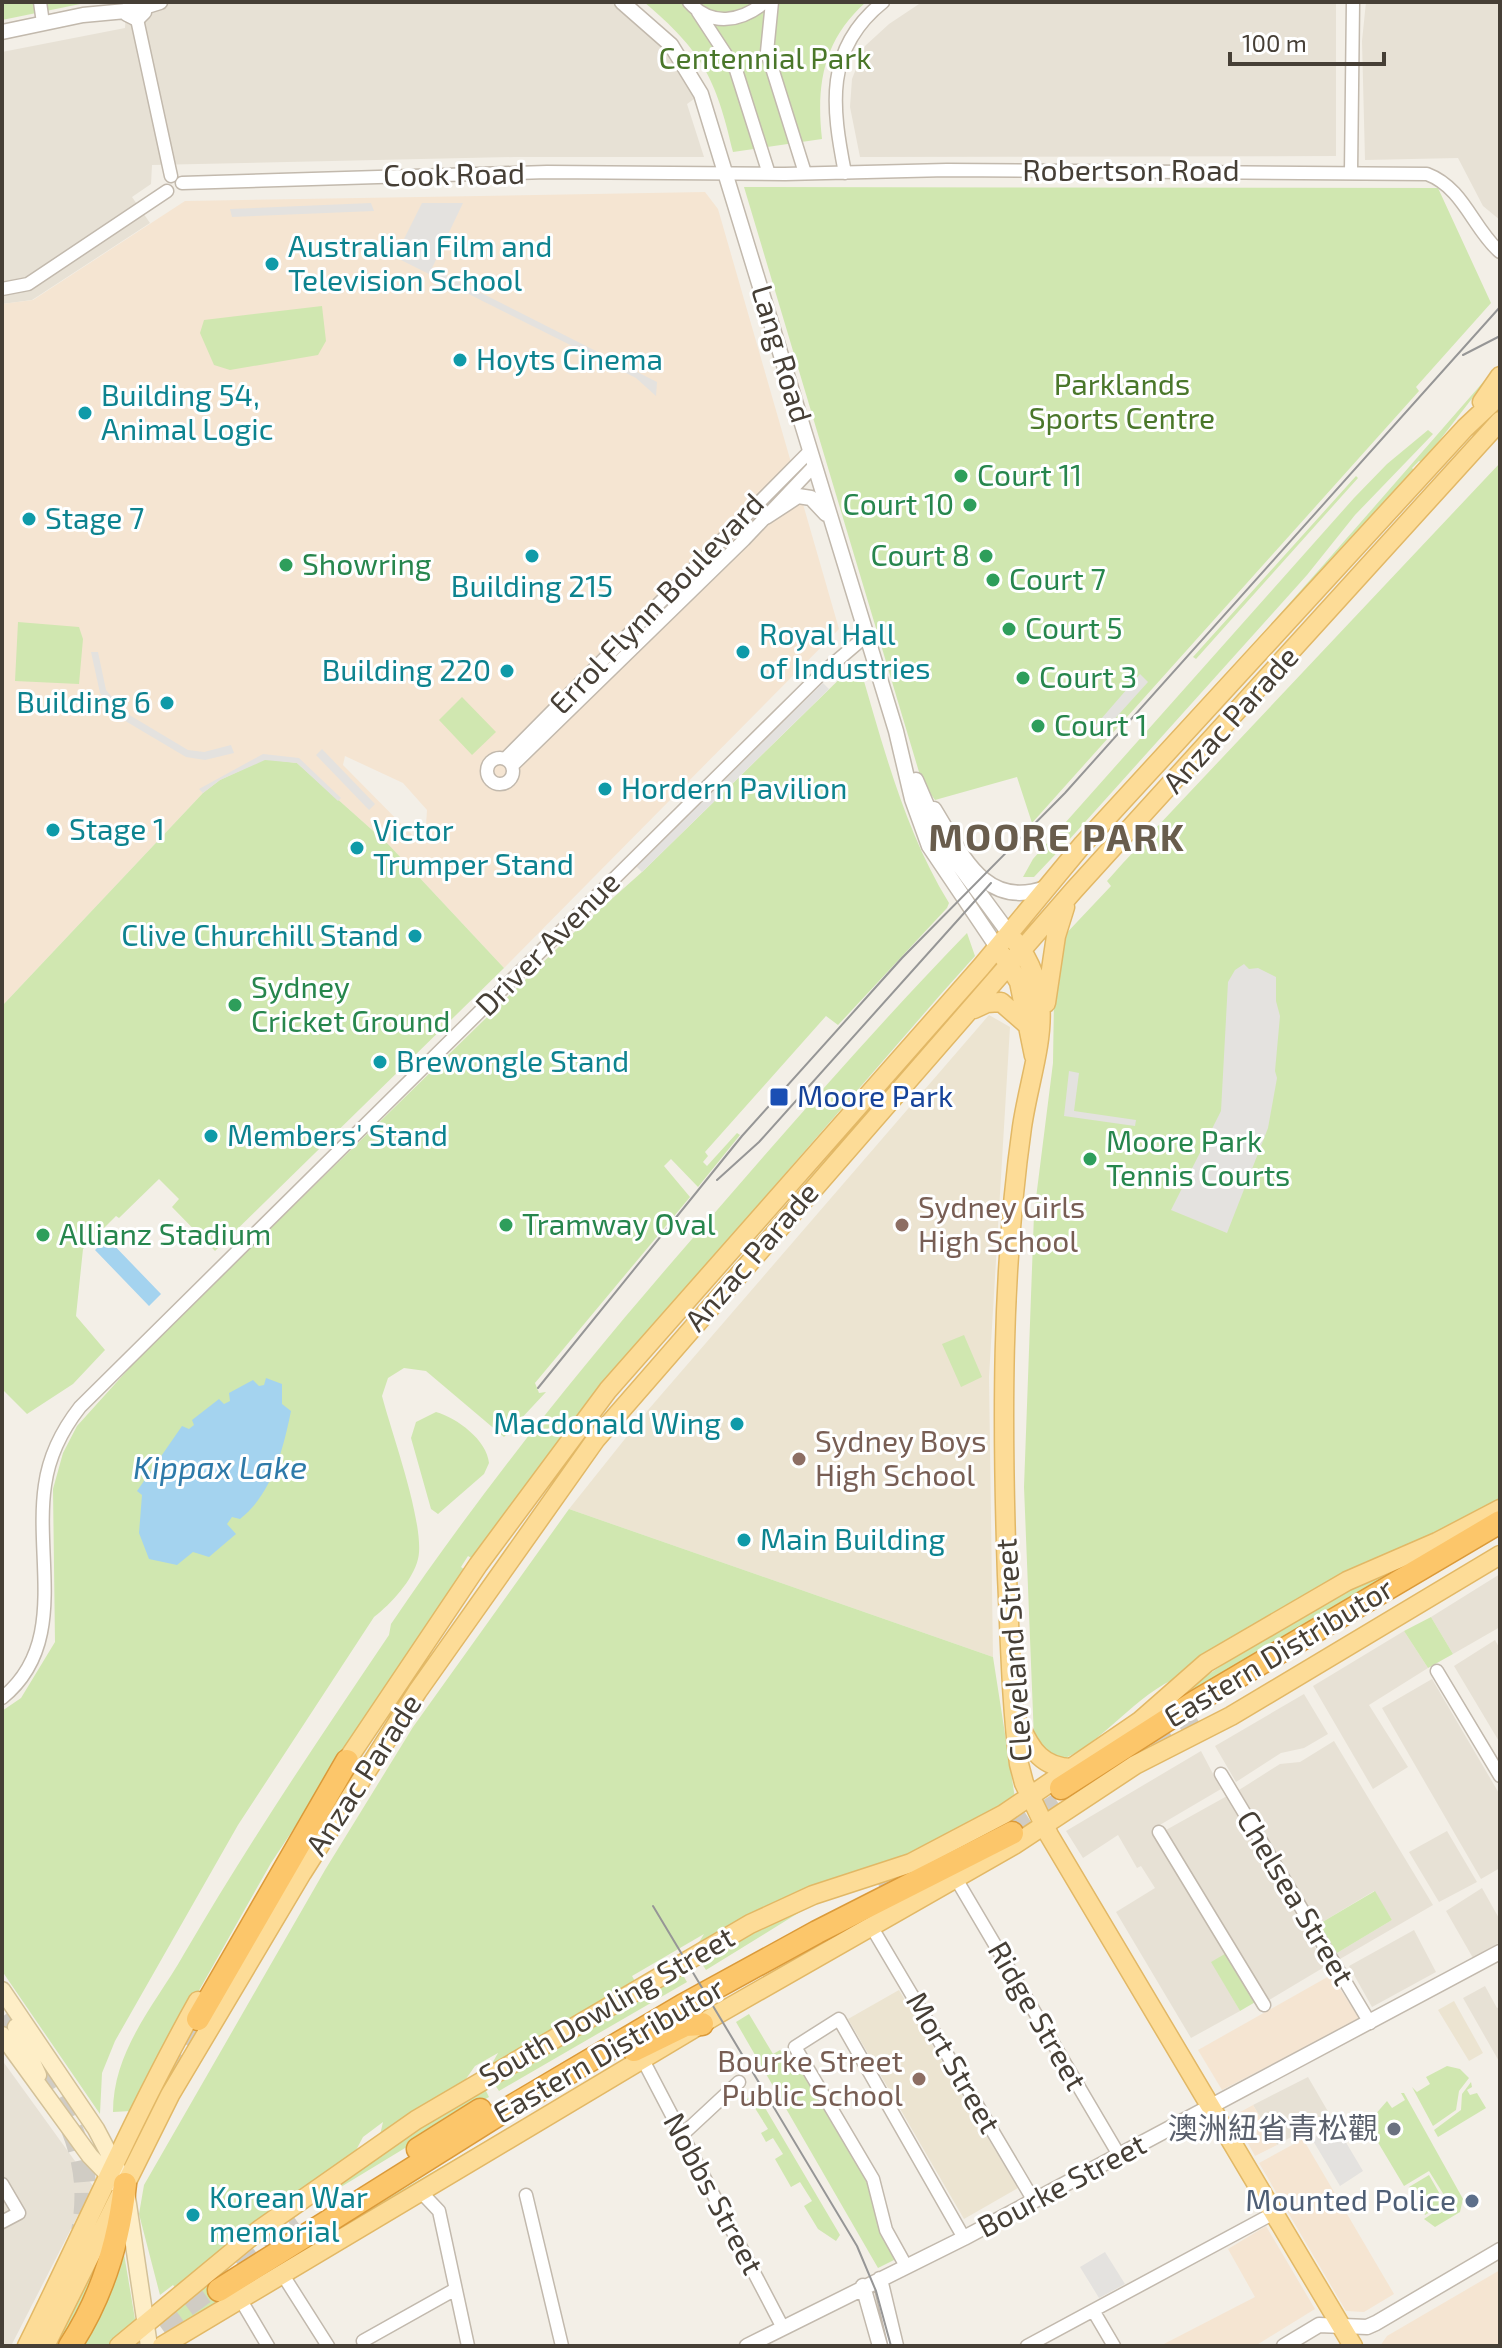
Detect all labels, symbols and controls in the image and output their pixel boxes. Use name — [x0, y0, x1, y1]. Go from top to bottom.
scale bar — [1230, 16, 1384, 66]
text: 100 m — [1242, 28, 1307, 57]
park label: Centennial Park — [658, 39, 872, 75]
street label: Robertson Road — [1022, 151, 1240, 187]
street label: Cook Road — [383, 154, 525, 192]
place label: Australian Film and Television School — [288, 227, 552, 297]
marker: Australian Film and Television School — [263, 255, 281, 273]
street label: Lang Road — [745, 280, 821, 427]
place label: Hoyts Cinema — [476, 340, 663, 376]
marker: Hoyts Cinema — [451, 351, 469, 369]
park label: Parklands Sports Centre — [1029, 365, 1215, 435]
place label: Building 54, Animal Logic — [101, 376, 273, 446]
marker: Building 54, Animal Logic — [76, 404, 94, 422]
place label: Court 11 — [977, 456, 1082, 492]
marker: Court 11 — [952, 467, 970, 485]
street label: Errol Flynn Boulevard — [541, 485, 770, 721]
place label: Court 10 — [843, 485, 954, 521]
marker: Court 10 — [961, 496, 979, 514]
place label: Stage 7 — [45, 499, 144, 535]
marker: Stage 7 — [20, 510, 38, 528]
place label: Court 8 — [870, 536, 970, 572]
place label: Showring — [302, 545, 432, 581]
marker: Building 215 — [523, 547, 541, 565]
marker: Court 8 — [977, 547, 995, 565]
marker: Showring — [277, 556, 295, 574]
place label: Court 7 — [1009, 560, 1106, 596]
place label: Building 215 — [451, 567, 613, 603]
marker: Court 7 — [984, 571, 1002, 589]
place label: Court 5 — [1025, 609, 1122, 645]
place label: Royal Hall of Industries — [759, 615, 931, 685]
marker: Court 5 — [1000, 620, 1018, 638]
street label: Anzac Parade — [1154, 638, 1305, 799]
marker: Royal Hall of Industries — [734, 643, 752, 661]
place label: Building 220 — [322, 651, 491, 687]
place label: Court 3 — [1039, 658, 1137, 694]
marker: Building 220 — [498, 662, 516, 680]
marker: Court 3 — [1014, 669, 1032, 687]
place label: Building 6 — [16, 683, 151, 719]
marker: Building 6 — [158, 694, 176, 712]
place label: Court 1 — [1054, 706, 1147, 742]
marker: Court 1 — [1029, 717, 1047, 735]
place label: Hordern Pavilion — [621, 769, 847, 805]
marker: Hordern Pavilion — [596, 780, 614, 798]
place label: Stage 1 — [69, 810, 165, 846]
place label: Victor Trumper Stand — [373, 811, 574, 881]
district label: MOORE PARK — [928, 813, 1186, 859]
marker: Stage 1 — [44, 821, 62, 839]
marker: Victor Trumper Stand — [348, 839, 366, 857]
street label: Driver Avenue — [467, 863, 626, 1022]
place label: Clive Churchill Stand — [121, 916, 399, 952]
marker: Clive Churchill Stand — [406, 927, 424, 945]
place label: Sydney Cricket Ground — [251, 968, 451, 1038]
marker: Sydney Cricket Ground — [226, 996, 244, 1014]
place label: Brewongle Stand — [396, 1042, 629, 1078]
marker: Brewongle Stand — [371, 1053, 389, 1071]
place label: Moore Park — [797, 1077, 953, 1113]
marker: Moore Park — [768, 1086, 790, 1108]
place label: Members' Stand — [227, 1116, 448, 1152]
place label: Moore Park Tennis Courts — [1106, 1122, 1290, 1192]
marker: Members' Stand — [202, 1127, 220, 1145]
marker: Moore Park Tennis Courts — [1081, 1150, 1099, 1168]
street label: Anzac Parade — [676, 1174, 825, 1337]
place label: Sydney Girls High School — [918, 1188, 1085, 1258]
place label: Tramway Oval — [522, 1205, 716, 1241]
place label: Allianz Stadium — [59, 1215, 271, 1251]
marker: Tramway Oval — [497, 1216, 515, 1234]
marker: Sydney Girls High School — [893, 1216, 911, 1234]
marker: Allianz Stadium — [34, 1226, 52, 1244]
place label: Macdonald Wing — [493, 1404, 721, 1440]
marker: Macdonald Wing — [728, 1415, 746, 1433]
place label: Sydney Boys High School — [815, 1422, 986, 1492]
water label: Kippax Lake — [133, 1447, 307, 1486]
marker: Sydney Boys High School — [790, 1450, 808, 1468]
place label: Main Building — [760, 1520, 945, 1556]
marker: Main Building — [735, 1531, 753, 1549]
street label: Cleveland Street — [986, 1537, 1038, 1763]
street label: Eastern Distributor — [1157, 1569, 1399, 1734]
street label: Anzac Parade — [297, 1686, 428, 1861]
street label: Chelsea Street — [1230, 1803, 1363, 1991]
street label: South Dowling Street — [472, 1918, 740, 2093]
street label: Ridge Street — [982, 1934, 1096, 2096]
street label: Eastern Distributor — [486, 1969, 730, 2130]
street label: Mort Street — [900, 1985, 1010, 2139]
place label: Bourke Street Public School — [717, 2042, 903, 2112]
marker: Bourke Street Public School — [910, 2070, 928, 2088]
street label: Nobbs Street — [657, 2106, 772, 2280]
place label: 澳洲紐省青松觀 — [1168, 2109, 1378, 2145]
marker: 澳洲紐省青松觀 — [1385, 2120, 1403, 2138]
street label: Bourke Street — [971, 2125, 1152, 2244]
place label: Korean War memorial — [209, 2178, 368, 2248]
place label: Mounted Police — [1245, 2181, 1456, 2217]
marker: Mounted Police — [1463, 2192, 1481, 2210]
marker: Korean War memorial — [184, 2206, 202, 2224]

